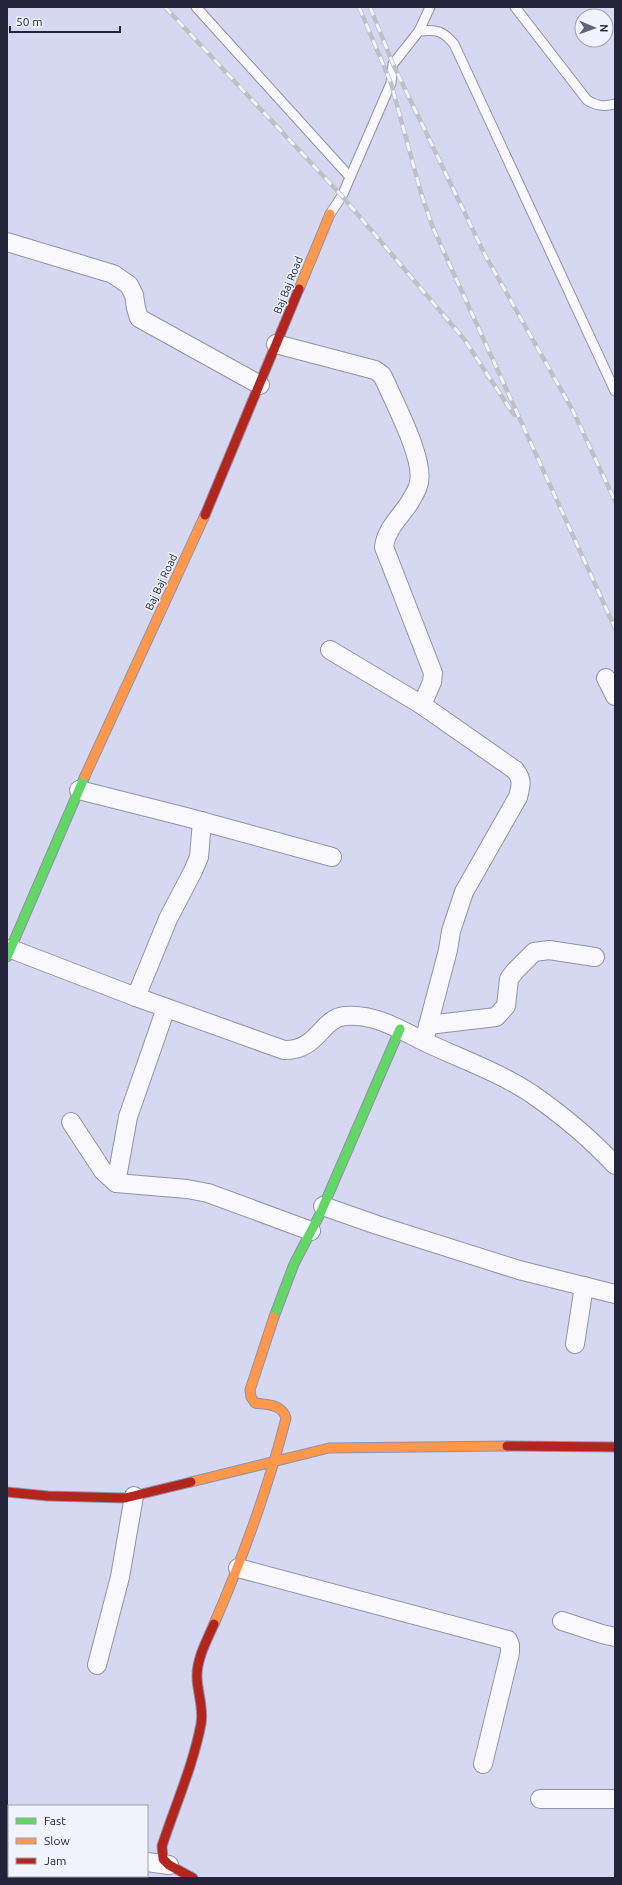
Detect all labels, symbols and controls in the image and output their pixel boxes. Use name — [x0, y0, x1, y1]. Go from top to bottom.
scale bar — [10, 8, 120, 34]
north arrow — [574, 8, 614, 48]
text: 50 m — [16, 15, 43, 28]
text: N — [598, 24, 610, 33]
street label: Baj Baj Road — [271, 254, 305, 316]
street label: Baj Baj Road — [143, 552, 179, 612]
legend — [8, 1805, 148, 1877]
text: Fast — [44, 1814, 66, 1827]
text: Slow — [44, 1834, 70, 1847]
text: Jam — [44, 1854, 66, 1867]

